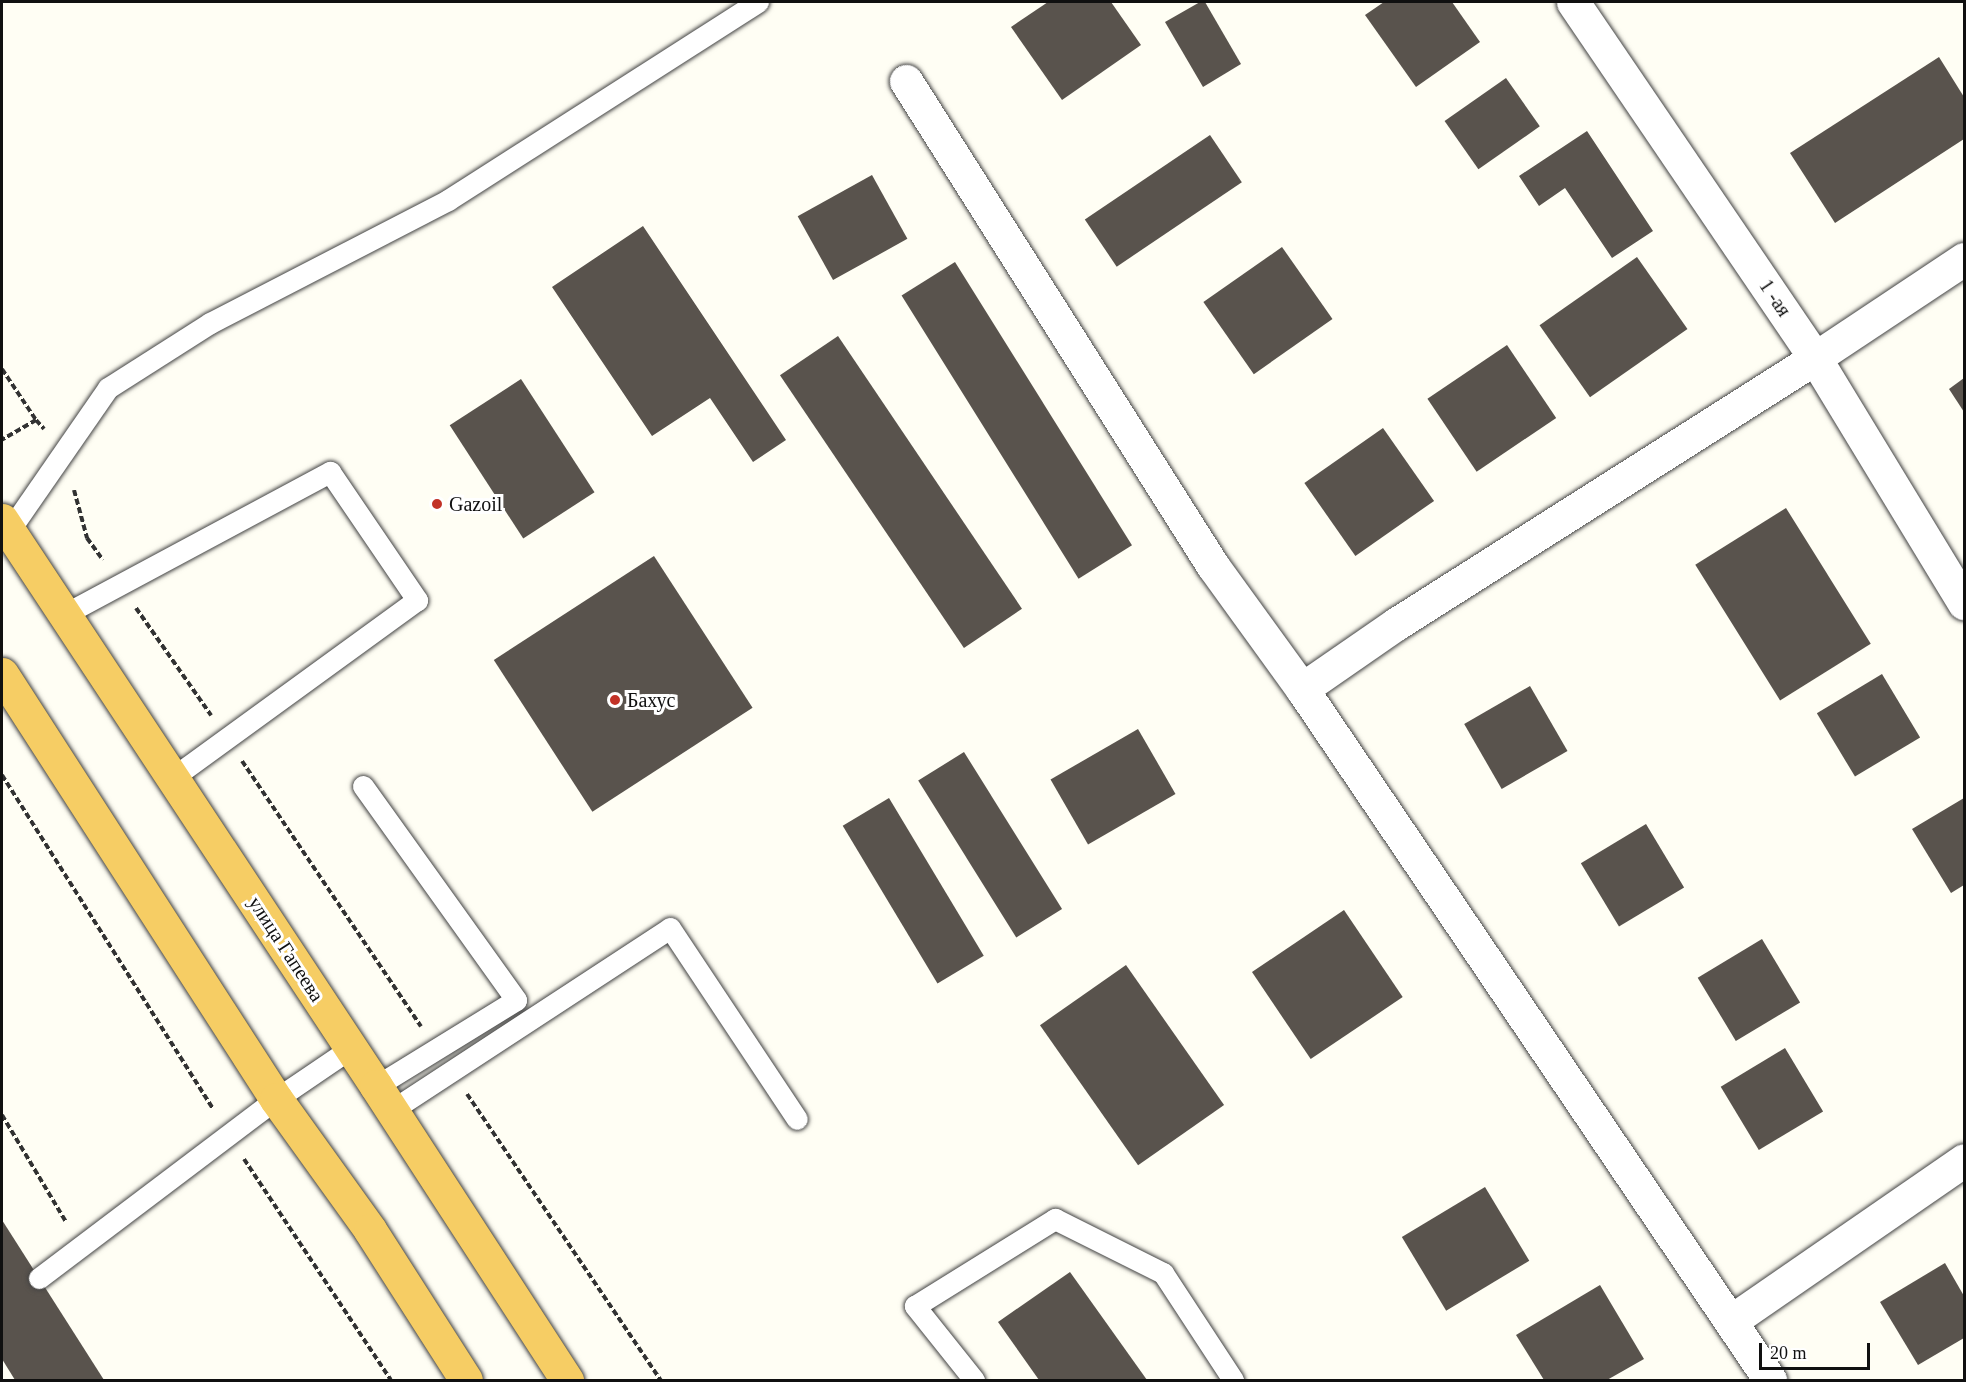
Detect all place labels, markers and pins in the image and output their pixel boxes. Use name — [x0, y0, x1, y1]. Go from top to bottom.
place label: Gazoil — [449, 492, 502, 516]
marker: Gazoil — [430, 497, 444, 511]
place label: Бахус — [627, 688, 675, 712]
marker: Бахус — [608, 693, 622, 707]

